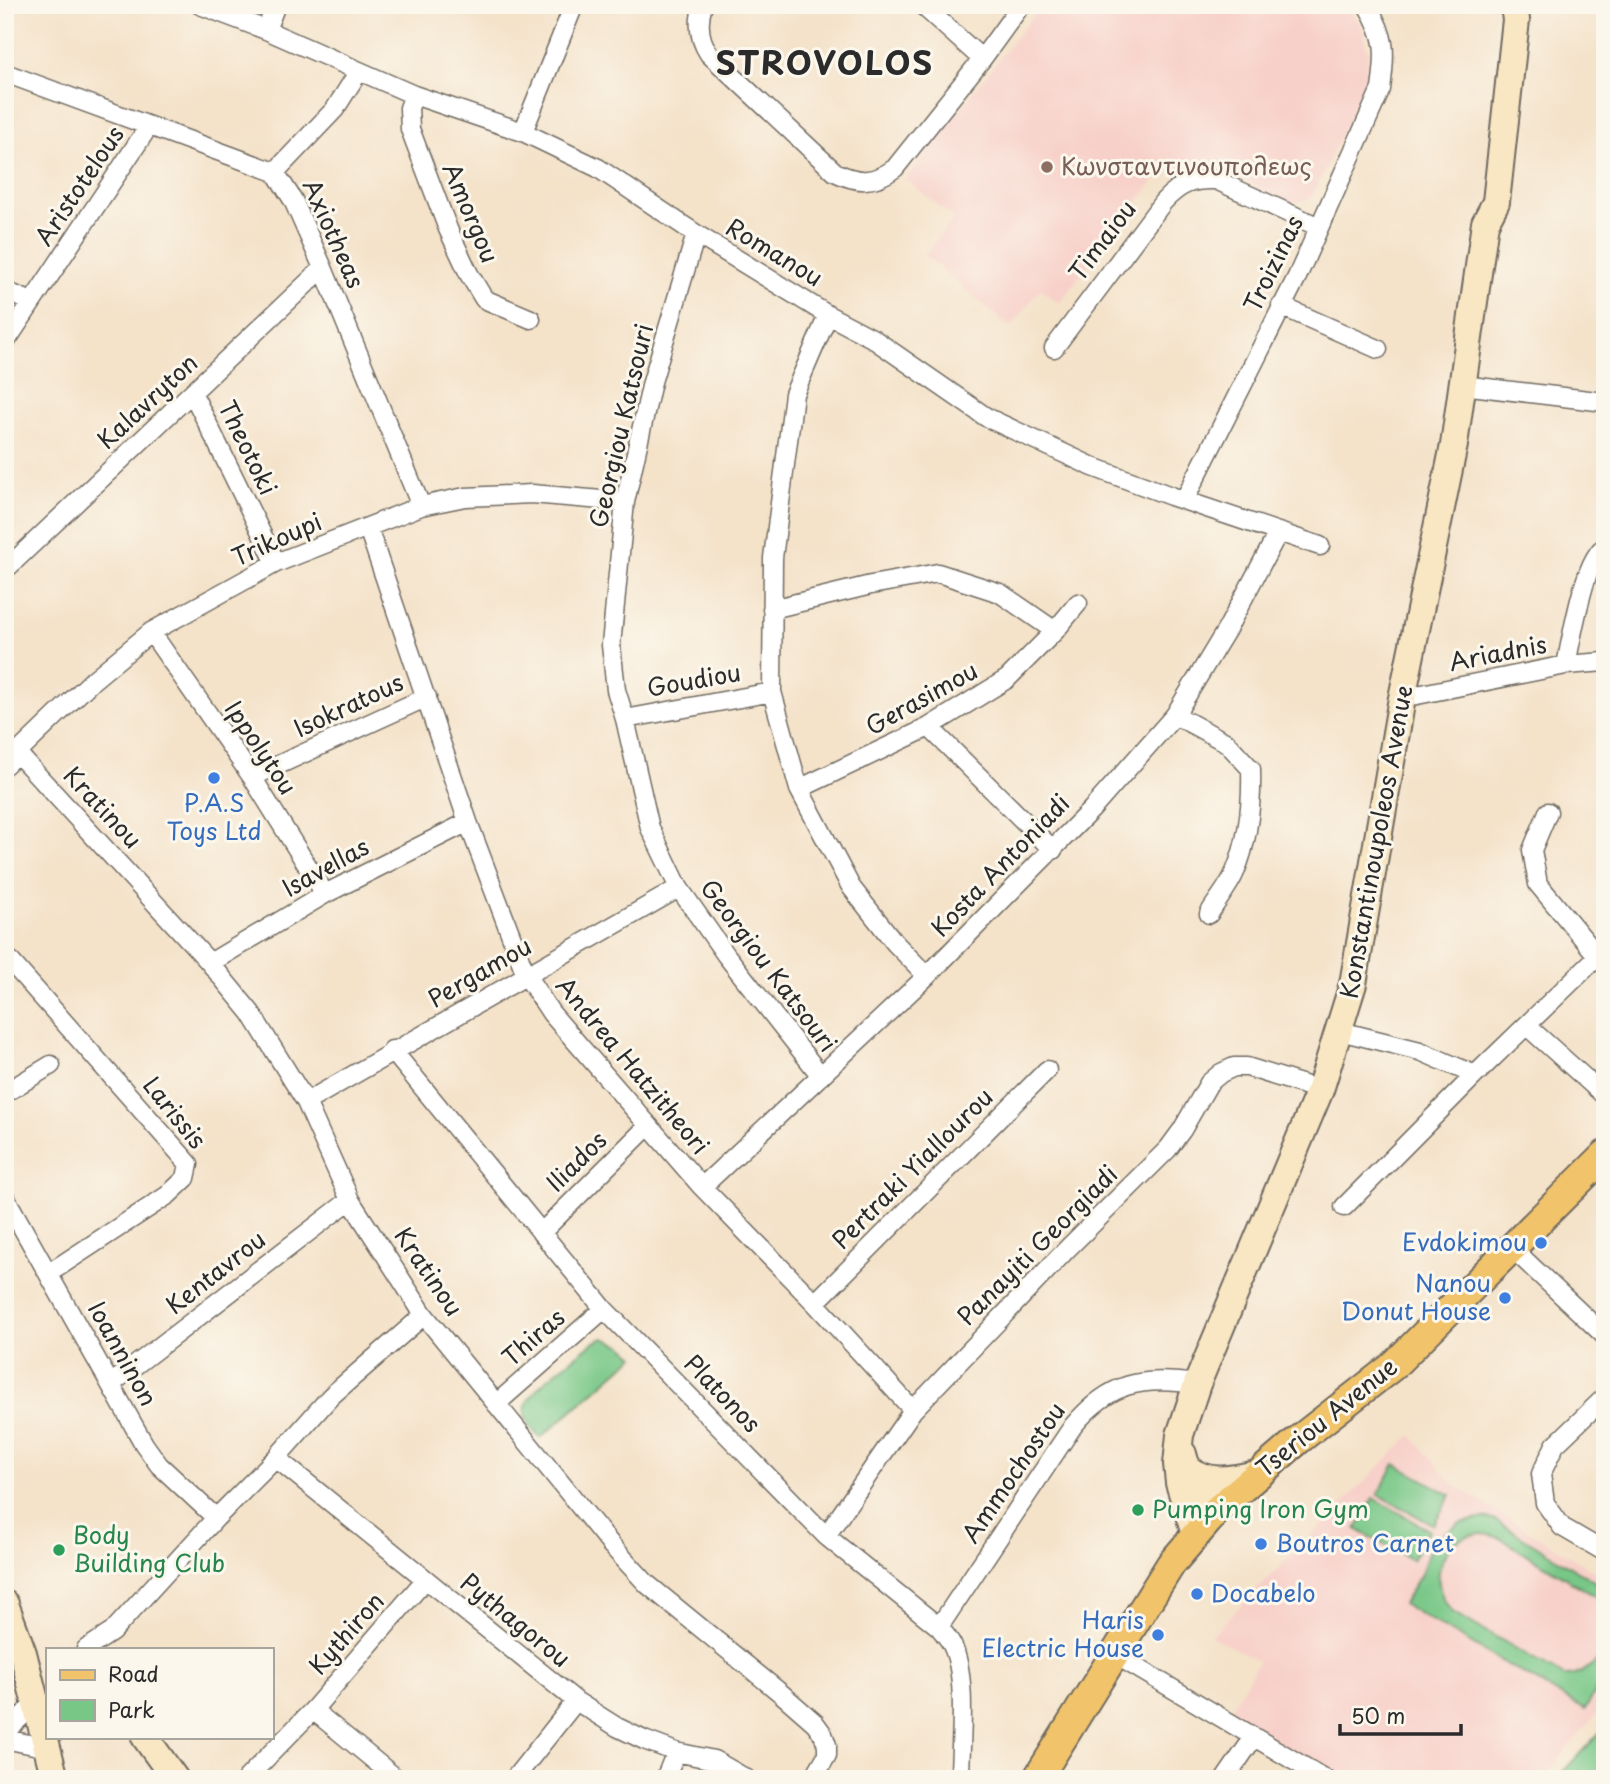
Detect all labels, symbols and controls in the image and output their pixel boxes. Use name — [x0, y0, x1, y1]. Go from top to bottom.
district label: STROVOLOS — [716, 38, 934, 86]
street label: Aristotelous — [25, 118, 132, 252]
place label: Κωνσταντινουπολεως — [1061, 147, 1312, 183]
street label: Amorgou — [435, 156, 509, 268]
marker: Κωνσταντινουπολεως — [1039, 159, 1055, 175]
street label: Axiotheas — [295, 173, 375, 294]
street label: Timaiou — [1059, 192, 1144, 288]
street label: Romanou — [720, 208, 830, 294]
street label: Troizinas — [1233, 209, 1311, 318]
street label: Georgiou Katsouri — [579, 320, 661, 531]
street label: Kalavryton — [88, 344, 205, 457]
street label: Theotoki — [210, 394, 287, 501]
street label: Trikoupi — [225, 502, 327, 574]
street label: Ariadnis — [1446, 625, 1550, 679]
street label: Gerasimou — [858, 652, 984, 743]
street label: Goudiou — [644, 653, 743, 705]
street label: Isokratous — [287, 663, 409, 745]
street label: Konstantinoupoleos Avenue — [1330, 682, 1420, 1001]
street label: Ippolytou — [217, 693, 306, 801]
street label: Kratinou — [56, 757, 151, 856]
marker: P.A.S Toys Ltd — [206, 770, 222, 786]
place label: P.A.S Toys Ltd — [166, 784, 262, 848]
street label: Kosta Antoniadi — [922, 785, 1077, 944]
street label: Isavellas — [275, 828, 375, 905]
street label: Georgiou Katsouri — [693, 871, 847, 1059]
street label: Pergamou — [420, 927, 538, 1015]
street label: Andrea Hatzitheori — [548, 968, 719, 1161]
street label: Larissis — [135, 1068, 216, 1156]
street label: Pertraki Yiallourou — [823, 1079, 1000, 1256]
street label: Iliados — [537, 1122, 614, 1199]
street label: Panayiti Georgiadi — [948, 1156, 1125, 1333]
street label: Kratinou — [387, 1219, 473, 1323]
street label: Kentavrou — [157, 1221, 272, 1322]
place label: Evdokimou — [1402, 1223, 1527, 1259]
marker: Evdokimou — [1533, 1235, 1549, 1251]
place label: Nanou Donut House — [1341, 1264, 1491, 1328]
marker: Nanou Donut House — [1497, 1290, 1513, 1306]
street label: Ioanninon — [80, 1294, 167, 1412]
street label: Thiras — [493, 1299, 572, 1374]
street label: Platonos — [677, 1345, 770, 1440]
street label: Tseriou Avenue — [1247, 1348, 1404, 1485]
street label: Ammochostou — [952, 1394, 1073, 1550]
place label: Pumping Iron Gym — [1152, 1490, 1369, 1526]
marker: Pumping Iron Gym — [1130, 1502, 1146, 1518]
place label: Body Building Club — [73, 1516, 225, 1580]
place label: Boutros Carnet — [1275, 1524, 1454, 1560]
marker: Boutros Carnet — [1253, 1536, 1269, 1552]
marker: Body Building Club — [51, 1542, 67, 1558]
street label: Pythagorou — [453, 1564, 579, 1675]
place label: Docabelo — [1211, 1574, 1316, 1610]
street label: Kythiron — [299, 1583, 392, 1682]
marker: Docabelo — [1189, 1586, 1205, 1602]
place label: Haris Electric House — [981, 1601, 1144, 1665]
marker: Haris Electric House — [1150, 1627, 1166, 1643]
legend — [46, 1648, 273, 1738]
text: Road — [108, 1657, 159, 1689]
text: Park — [108, 1693, 155, 1725]
scale bar — [1340, 1693, 1461, 1737]
text: 50 m — [1351, 1699, 1405, 1731]

